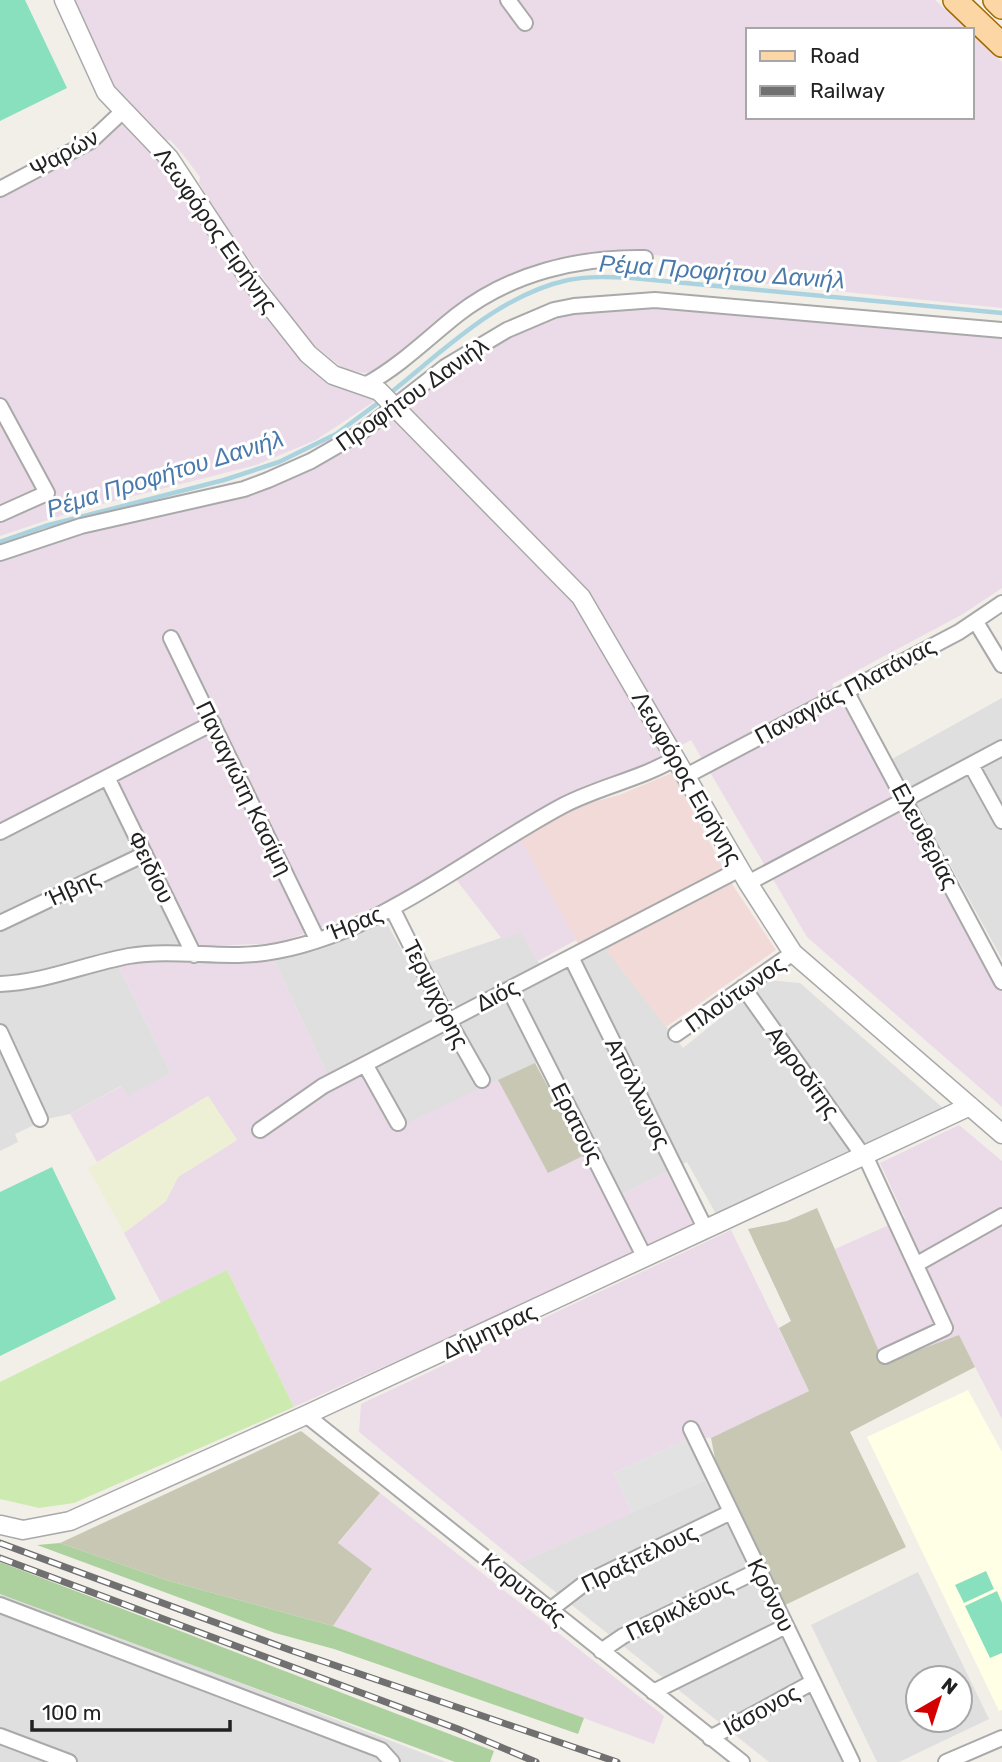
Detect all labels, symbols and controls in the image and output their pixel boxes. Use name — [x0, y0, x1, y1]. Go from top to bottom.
legend — [746, 28, 974, 119]
text: Road — [810, 43, 860, 68]
text: Railway — [810, 78, 885, 103]
street label: Ψαρών — [25, 123, 103, 183]
street label: Λεωφόρος Ειρήνης — [148, 142, 284, 318]
water label: Ρέμα Προφήτου Δανιήλ — [598, 249, 846, 295]
street label: Προφήτου Δανιήλ — [330, 331, 494, 457]
water label: Ρέμα Προφήτου Δανιήλ — [43, 425, 287, 523]
street label: Παναγιάς Πλατάνας — [750, 632, 940, 750]
street label: Λεωφόρος Ειρήνης — [626, 686, 748, 870]
street label: Παναγιώτη Κασίμη — [190, 696, 298, 880]
street label: Ελευθερίας — [886, 779, 964, 893]
street label: Φειδίου — [122, 826, 180, 908]
street label: Ήβης — [41, 863, 104, 913]
street label: Ήρας — [323, 899, 387, 947]
street label: Τερψιχόρης — [397, 935, 475, 1053]
street label: Πλούτωνος — [680, 949, 790, 1039]
street label: Διός — [471, 972, 523, 1018]
street label: Αφροδίτης — [760, 1020, 846, 1124]
street label: Απόλλωνος — [599, 1033, 677, 1153]
street label: Ερατούς — [545, 1078, 609, 1168]
street label: Δήμητρας — [437, 1297, 541, 1365]
street label: Πραξιτέλους — [577, 1518, 701, 1598]
street label: Κορυτσάς — [476, 1546, 572, 1632]
street label: Κρόνου — [741, 1554, 801, 1636]
street label: Περικλέους — [621, 1571, 737, 1647]
north arrow — [904, 1664, 974, 1734]
text: N — [937, 1673, 962, 1699]
street label: Ιάσονος — [718, 1678, 804, 1742]
scale bar — [32, 1688, 229, 1732]
text: 100 m — [42, 1700, 101, 1725]

